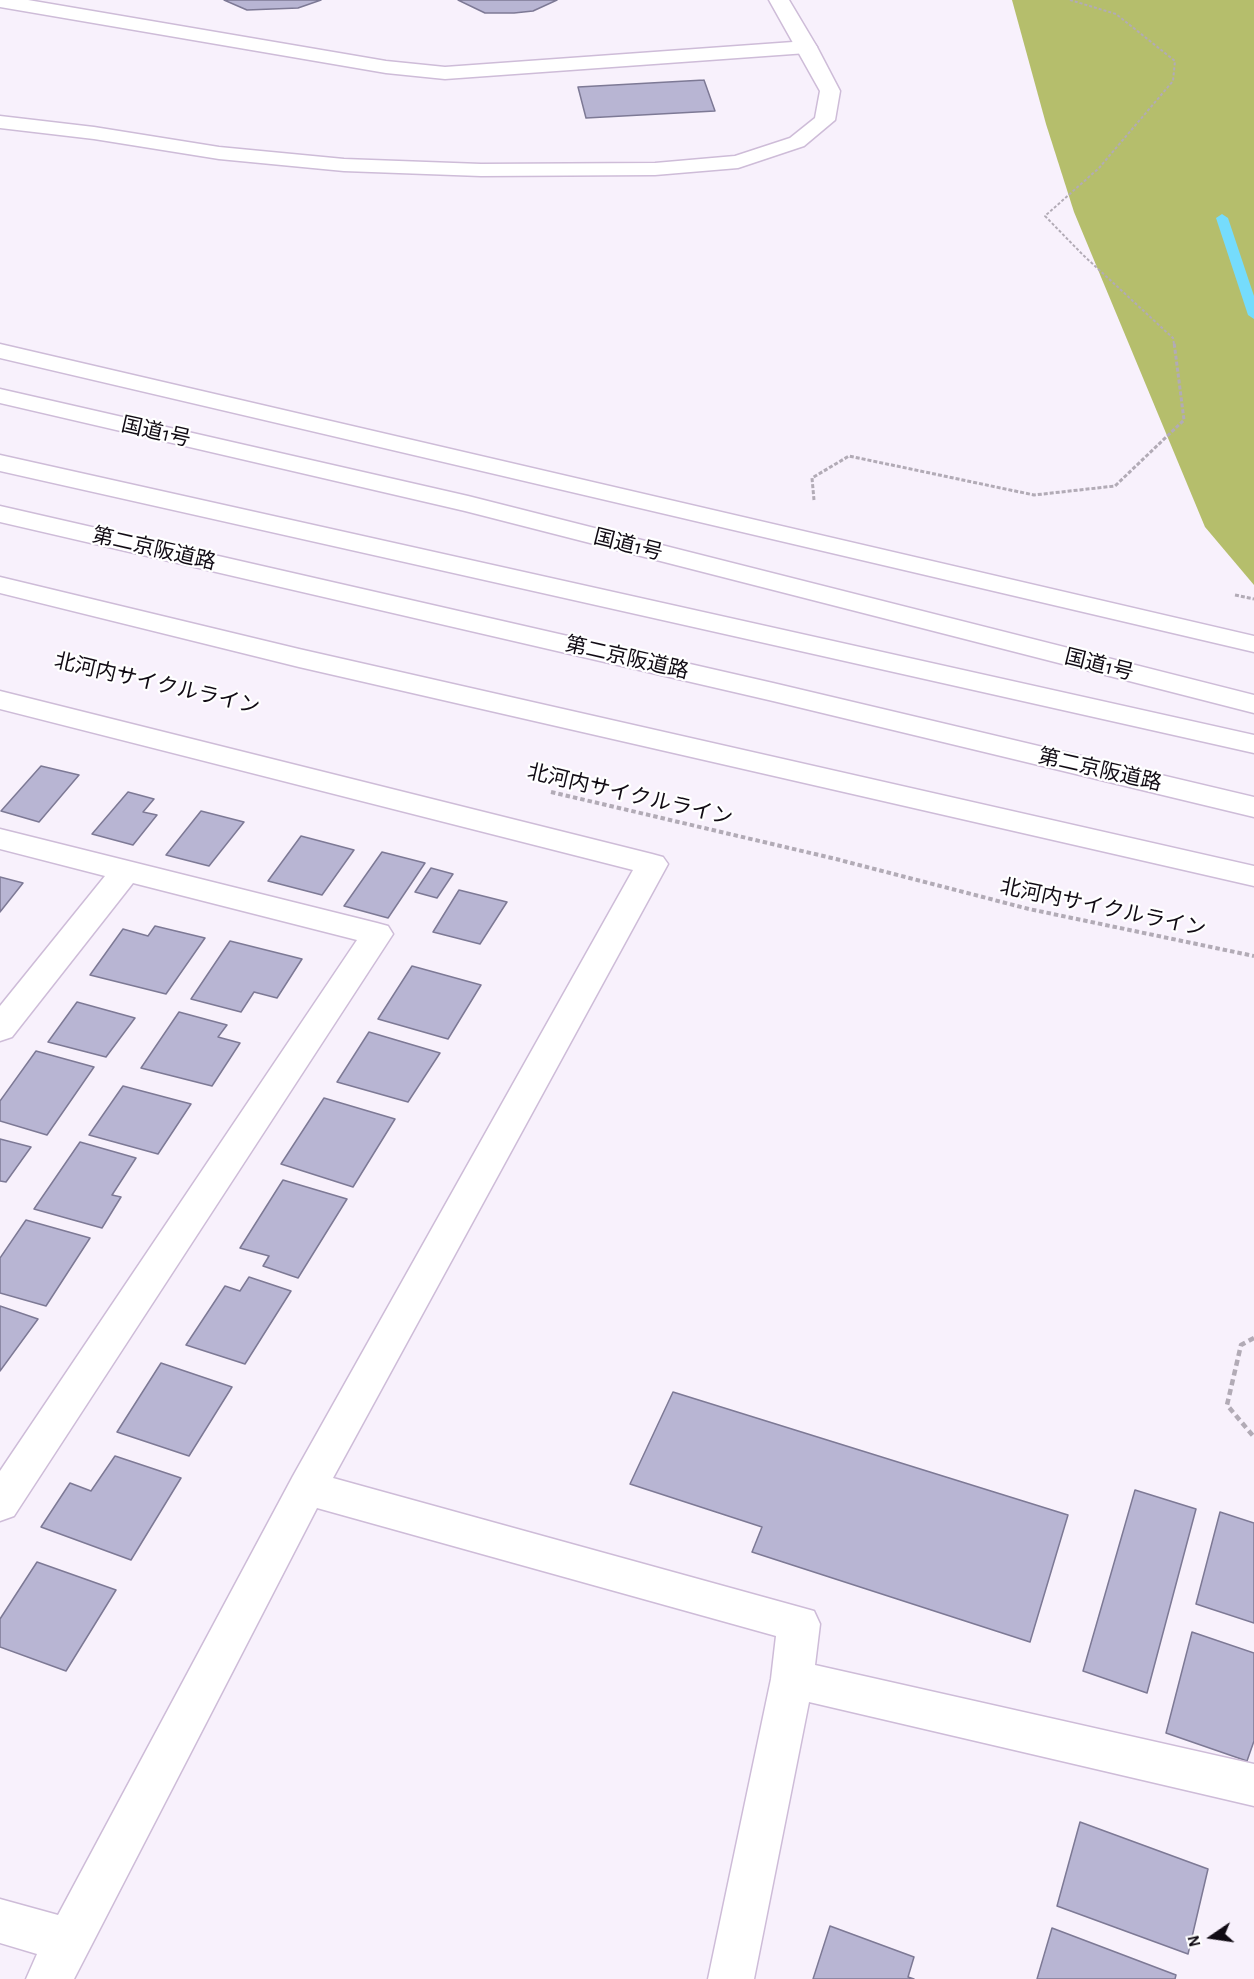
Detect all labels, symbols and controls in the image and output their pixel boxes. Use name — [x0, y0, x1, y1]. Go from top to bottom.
street label: 国道1号 — [119, 412, 193, 452]
street label: 第二京阪道路 — [90, 523, 218, 575]
street label: 国道1号 — [591, 524, 665, 566]
street label: 第二京阪道路 — [563, 632, 691, 684]
street label: 国道1号 — [1062, 644, 1136, 686]
street label: 北河内サイクルライン — [52, 648, 262, 720]
street label: 第二京阪道路 — [1036, 744, 1164, 796]
street label: 北河内サイクルライン — [525, 759, 735, 831]
street label: 北河内サイクルライン — [998, 874, 1208, 942]
north arrow — [1182, 1907, 1242, 1967]
text: N — [1185, 1934, 1204, 1948]

